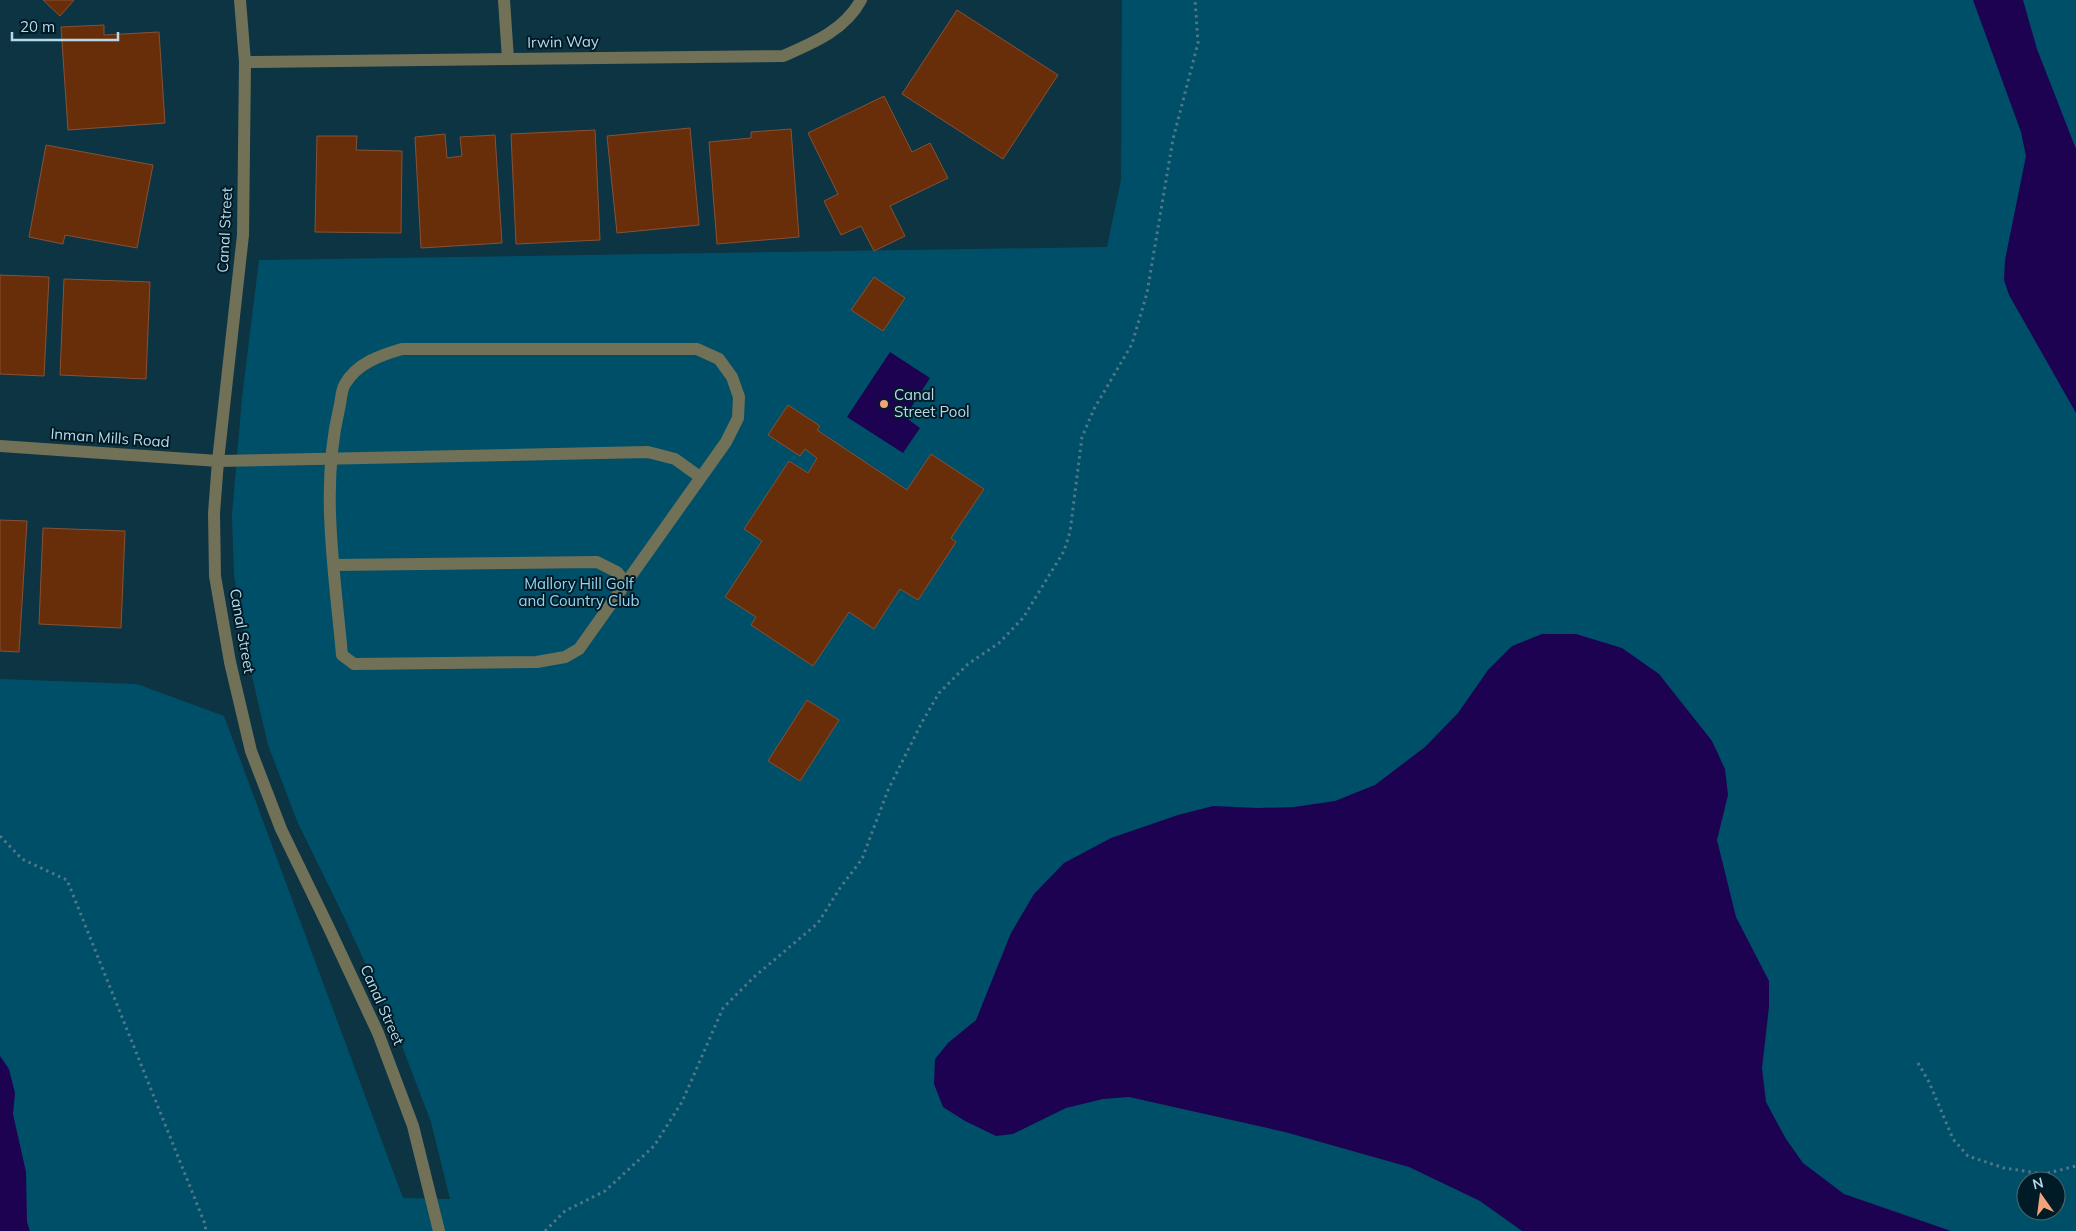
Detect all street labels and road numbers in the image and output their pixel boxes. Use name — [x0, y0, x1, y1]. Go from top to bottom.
street label: Irwin Way — [527, 31, 599, 52]
street label: Canal Street — [213, 187, 236, 273]
street label: Inman Mills Road — [50, 424, 170, 451]
street label: Canal Street — [226, 587, 259, 675]
street label: Canal Street — [356, 962, 409, 1048]

